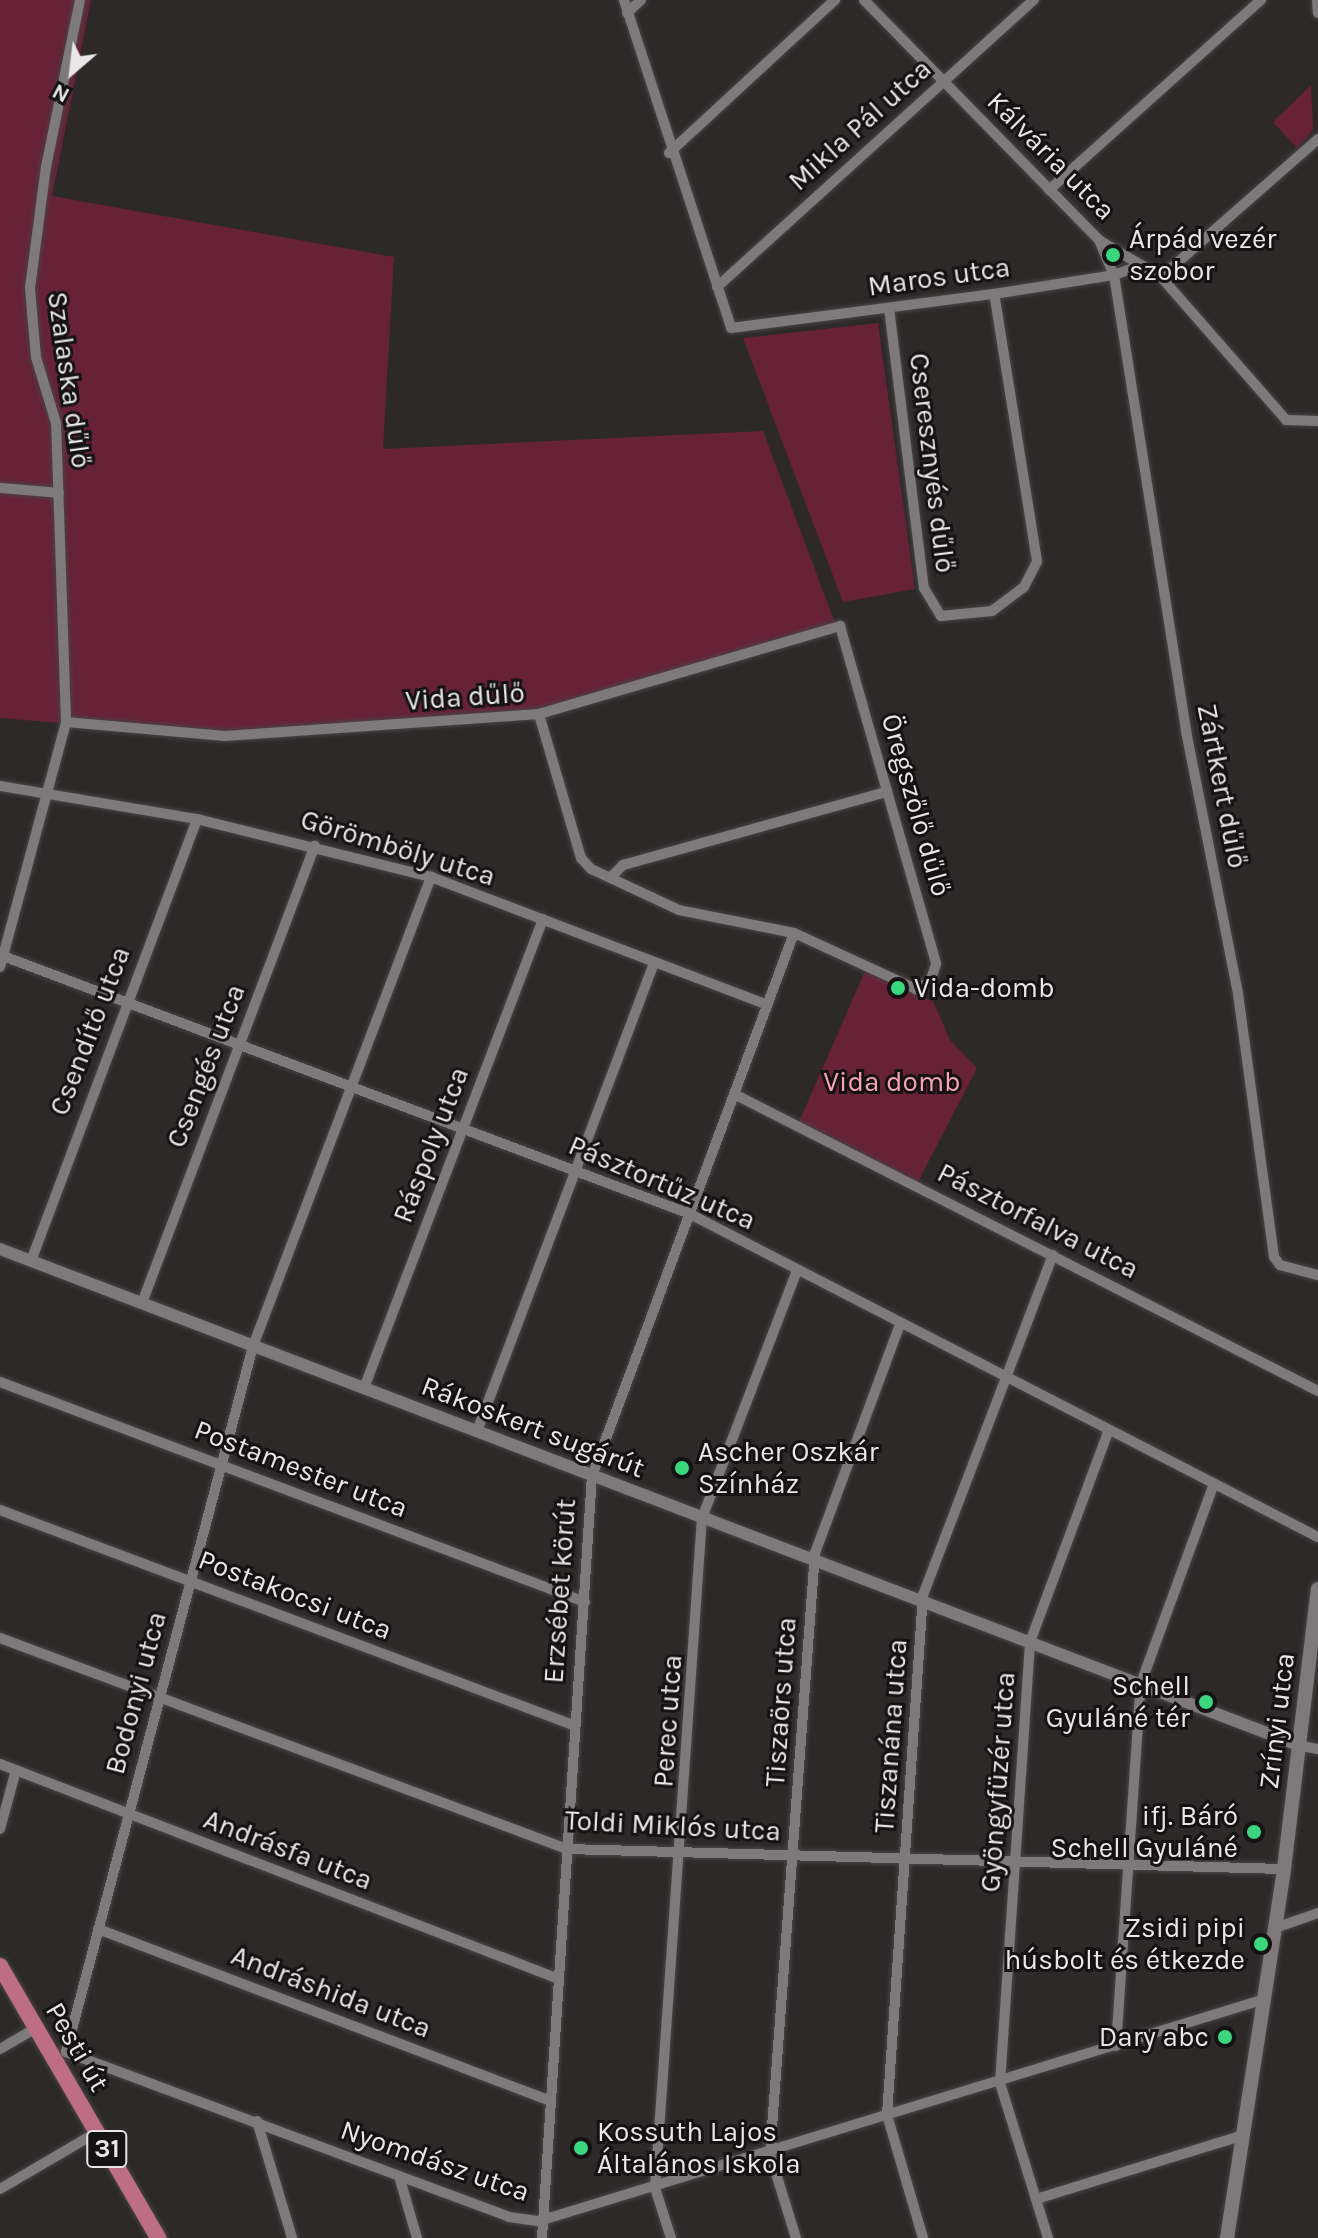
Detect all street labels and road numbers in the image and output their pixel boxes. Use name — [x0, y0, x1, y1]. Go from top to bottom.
street label: Mikla Pál utca — [782, 52, 938, 198]
street label: Kálvária utca — [980, 85, 1122, 227]
street label: Maros utca — [866, 250, 1012, 304]
street label: Szalaska dűlő — [40, 289, 98, 471]
street label: Cseresznyés dűlő — [902, 351, 962, 575]
street label: Vida dűlő — [404, 676, 526, 718]
street label: Zártkert dűlő — [1190, 701, 1254, 871]
street label: Öregszőlő dűlő — [874, 710, 958, 900]
street label: Görömböly utca — [297, 802, 499, 894]
street label: Csendítő utca — [42, 942, 138, 1120]
street label: Csengés utca — [159, 980, 253, 1152]
street label: Ráspoly utca — [386, 1063, 476, 1227]
street label: Pásztortűz utca — [564, 1129, 760, 1237]
street label: Pásztorfalva utca — [932, 1156, 1144, 1286]
street label: Rákoskert sugárút — [417, 1369, 649, 1485]
street label: Postamester utca — [190, 1413, 412, 1525]
street label: Erzsébet körút — [537, 1498, 583, 1684]
street label: Postakocsi utca — [194, 1543, 396, 1647]
street label: Bodonyi utca — [98, 1608, 174, 1778]
street label: Tiszaörs utca — [758, 1616, 804, 1788]
street label: Tiszanána utca — [867, 1638, 915, 1834]
street label: Zrínyi utca — [1252, 1651, 1302, 1791]
street label: Perec utca — [647, 1654, 689, 1788]
street label: Gyöngyfüzér utca — [974, 1671, 1022, 1893]
street label: Andrásfa utca — [199, 1802, 377, 1898]
street label: Toldi Miklós utca — [564, 1804, 782, 1848]
street label: Andráshida utca — [226, 1938, 436, 2046]
street label: Pesti út — [38, 1996, 116, 2098]
street label: Nyomdász utca — [336, 2113, 534, 2209]
road number: 31 — [85, 2127, 129, 2171]

